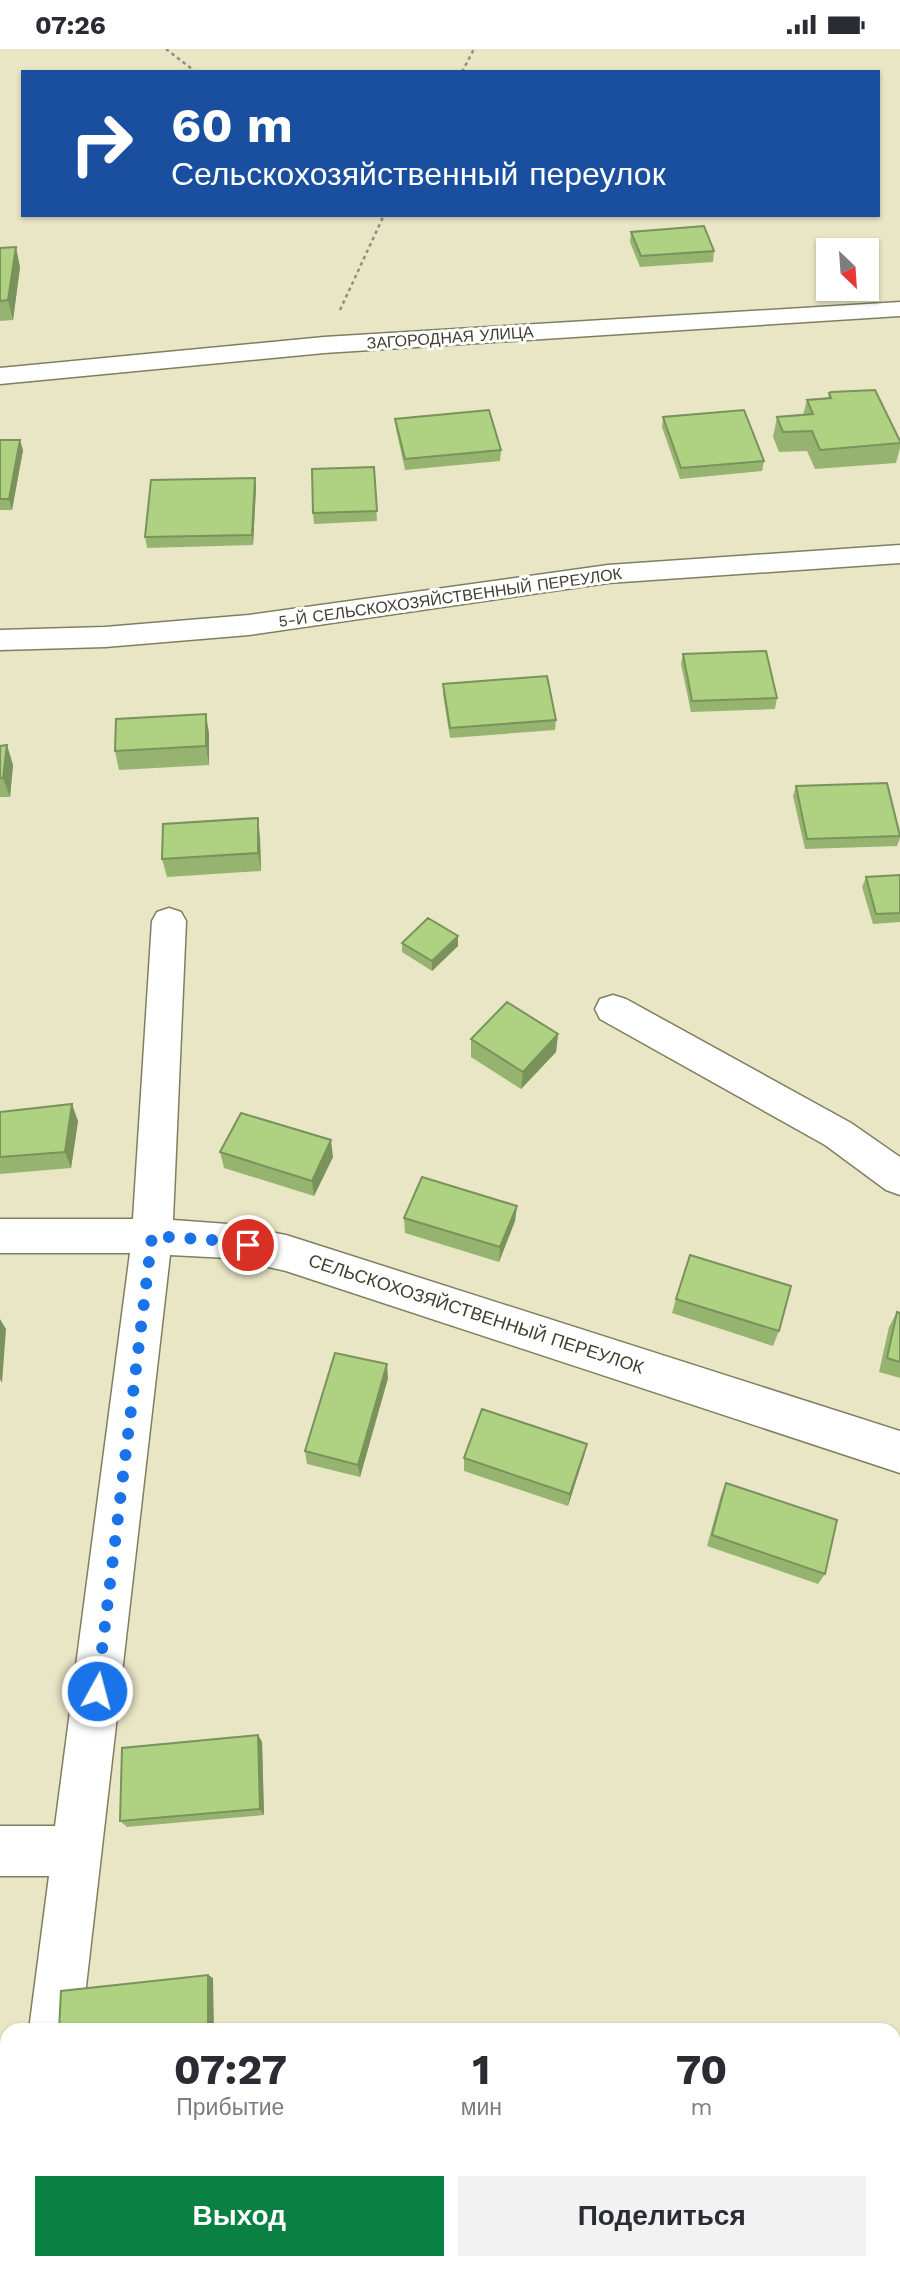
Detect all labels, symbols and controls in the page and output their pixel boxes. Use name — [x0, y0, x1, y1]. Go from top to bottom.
text: 07:26 — [35, 10, 106, 40]
text: 60 m — [171, 96, 293, 154]
icon: right — [56, 98, 147, 189]
text: Сельскохозяйственный переулок — [171, 155, 666, 193]
north arrow — [816, 238, 878, 301]
map controls — [816, 238, 879, 301]
street label: ЗАГОРОДНАЯ УЛИЦА — [366, 322, 534, 353]
street label: 5-Й СЕЛЬСКОХОЗЯЙСТВЕННЫЙ ПЕРЕУЛОК — [277, 564, 624, 631]
pin — [218, 1215, 278, 1275]
icon: arrive — [229, 1226, 267, 1264]
street label: СЕЛЬСКОХОЗЯЙСТВЕННЫЙ ПЕРЕУЛОК — [306, 1249, 647, 1378]
position arrow — [60, 1654, 134, 1728]
text: 07:27 — [174, 2045, 287, 2094]
text: 1 — [472, 2045, 490, 2094]
text: 70 — [676, 2045, 727, 2094]
text: Прибытие — [176, 2094, 284, 2121]
text: мин — [461, 2094, 502, 2121]
text: m — [691, 2094, 712, 2121]
button: Выход — [35, 2176, 444, 2256]
button: Поделиться — [458, 2176, 866, 2256]

